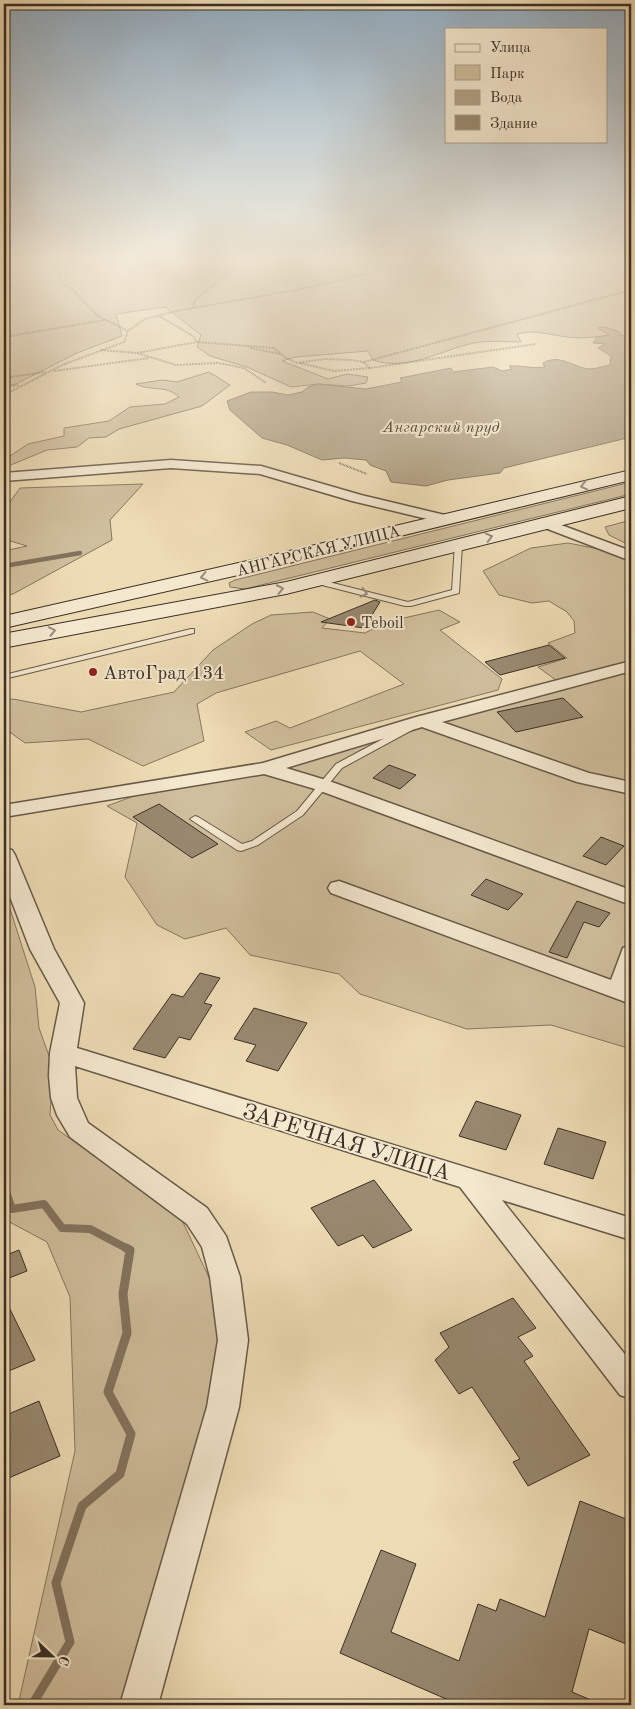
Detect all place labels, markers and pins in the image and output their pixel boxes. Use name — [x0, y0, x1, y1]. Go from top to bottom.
marker: Teboil — [345, 616, 357, 628]
place label: Teboil — [361, 616, 403, 632]
place label: АвтоГрад 134 — [103, 665, 224, 684]
marker: АвтоГрад 134 — [87, 666, 99, 678]

